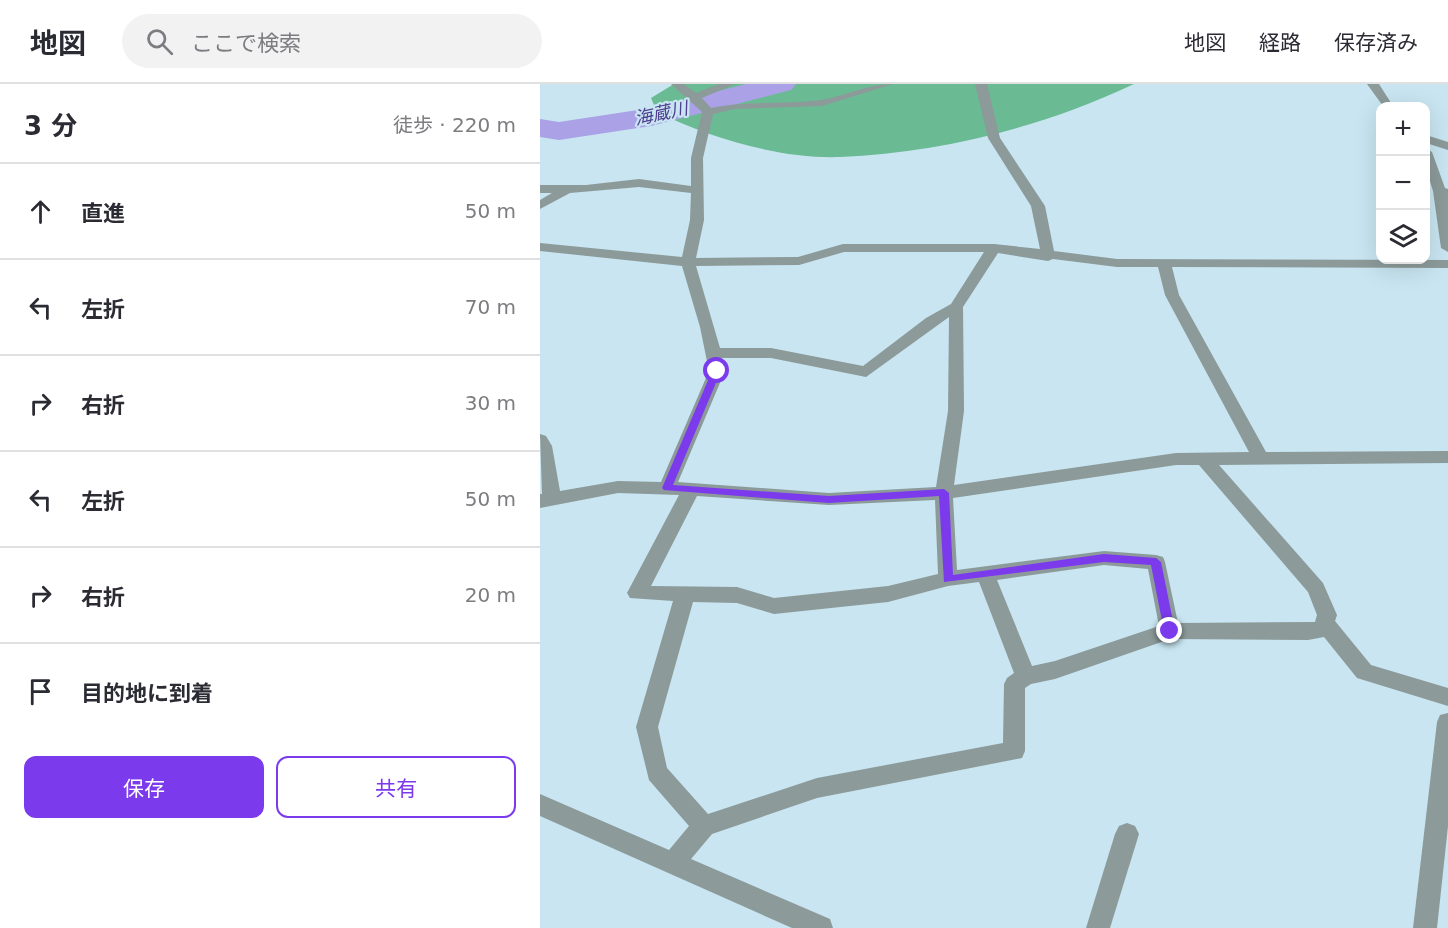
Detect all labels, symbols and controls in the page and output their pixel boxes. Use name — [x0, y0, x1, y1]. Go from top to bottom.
search box — [122, 14, 542, 68]
icon: search — [143, 25, 176, 58]
text: 地図 — [30, 27, 86, 60]
text: ここで検索 — [191, 31, 301, 56]
text: 地図 — [1184, 31, 1226, 55]
text: 経路 — [1259, 31, 1301, 55]
text: 保存済み — [1334, 31, 1418, 55]
water label: 海蔵川 — [632, 97, 692, 129]
map controls — [1376, 102, 1430, 264]
button: + — [1376, 102, 1430, 156]
text: 3 分 — [24, 111, 77, 141]
text: 徒歩 · 220 m — [393, 113, 516, 137]
button: − — [1376, 156, 1430, 210]
icon: ahead — [24, 195, 57, 228]
text: 50 m — [465, 199, 516, 223]
text: 直進 — [81, 201, 125, 226]
button: layers — [1376, 210, 1430, 264]
icon: left — [24, 291, 57, 324]
text: 70 m — [465, 295, 516, 319]
text: 左折 — [81, 297, 125, 322]
route start — [703, 357, 729, 383]
icon: right — [24, 387, 57, 420]
text: 30 m — [465, 391, 516, 415]
text: 右折 — [81, 393, 125, 418]
icon: left — [24, 483, 57, 516]
text: 50 m — [465, 487, 516, 511]
text: 左折 — [81, 489, 125, 514]
icon: right — [24, 579, 57, 612]
text: 20 m — [465, 583, 516, 607]
text: 右折 — [81, 585, 125, 610]
route end — [1156, 617, 1182, 643]
icon: arrive — [24, 675, 57, 708]
text: 目的地に到着 — [81, 681, 213, 706]
button: 保存 — [24, 756, 264, 818]
button: 共有 — [276, 756, 516, 818]

